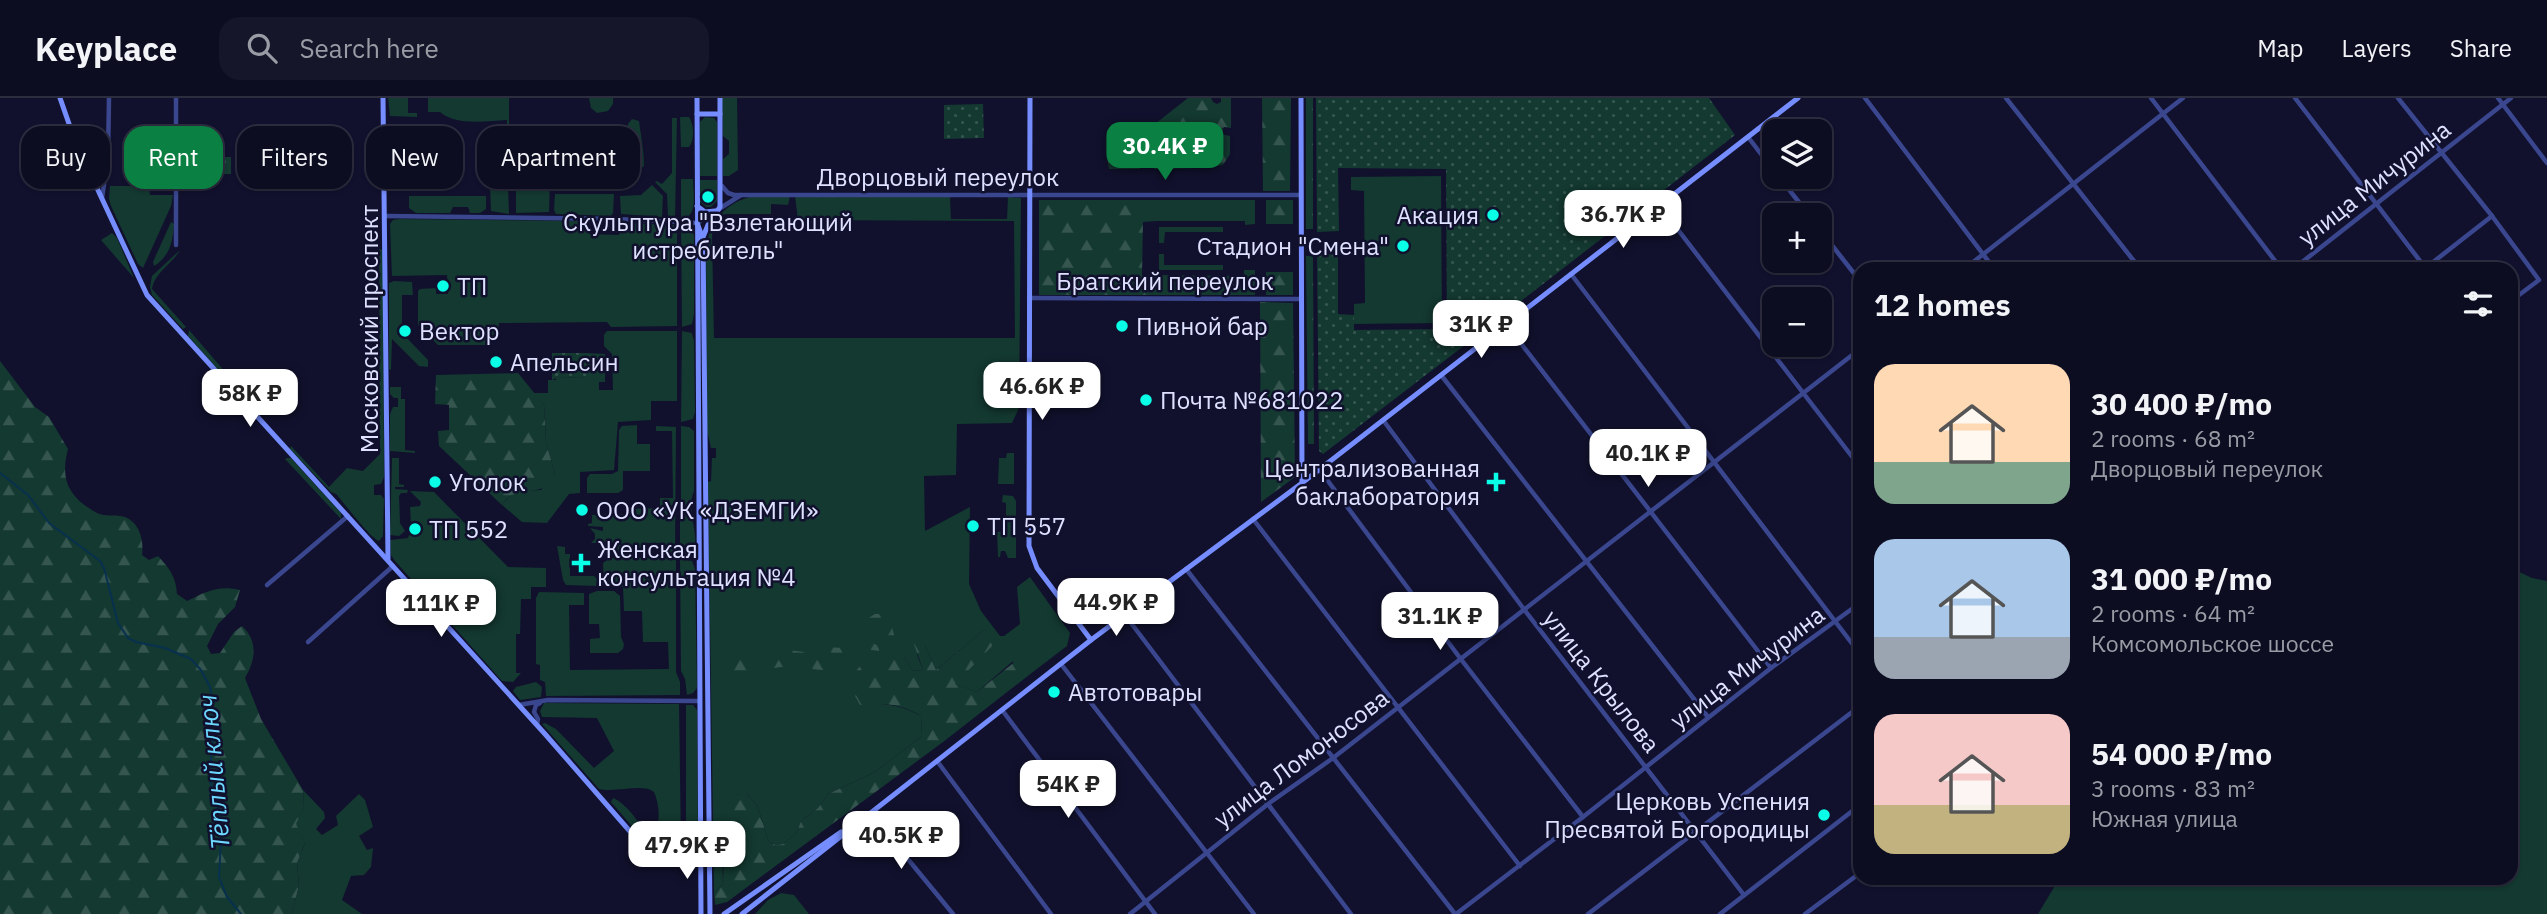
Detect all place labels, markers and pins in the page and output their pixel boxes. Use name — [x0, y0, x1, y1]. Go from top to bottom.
pin: 30.4K ₽ — [1100, 122, 1230, 182]
marker: Скульптура "Взлетающий истребитель" — [700, 189, 716, 205]
pin: 36.7K ₽ — [1558, 190, 1688, 250]
place label: Акация — [1396, 199, 1479, 231]
place label: Скульптура "Взлетающий истребитель" — [563, 206, 853, 266]
marker: Акация — [1485, 207, 1501, 223]
place label: Стадион "Смена" — [1197, 230, 1389, 262]
marker: Стадион "Смена" — [1395, 238, 1411, 254]
place label: ТП — [457, 270, 487, 302]
marker: ТП — [435, 278, 451, 294]
pin: 31K ₽ — [1432, 300, 1530, 360]
place label: Пивной бар — [1136, 310, 1268, 342]
place label: Вектор — [419, 315, 499, 347]
marker: Пивной бар — [1114, 318, 1130, 334]
marker: Вектор — [397, 323, 413, 339]
place label: Апельсин — [510, 346, 619, 378]
marker: Апельсин — [488, 354, 504, 370]
pin: 46.6K ₽ — [977, 362, 1107, 422]
pin: 58K ₽ — [201, 370, 299, 429]
place label: Почта №681022 — [1160, 384, 1344, 416]
marker: Почта №681022 — [1138, 392, 1154, 408]
pin: 40.1K ₽ — [1583, 430, 1713, 489]
place label: Централизованная баклаборатория — [1264, 452, 1480, 512]
place label: Уголок — [449, 466, 526, 498]
marker: Централизованная баклаборатория — [1486, 472, 1506, 492]
marker: Уголок — [427, 474, 443, 490]
place label: ООО «УК «ДЗЕМГИ» — [596, 494, 818, 526]
marker: ООО «УК «ДЗЕМГИ» — [574, 502, 590, 518]
place label: ТП 557 — [987, 510, 1066, 542]
place label: ТП 552 — [429, 513, 508, 545]
marker: ТП 557 — [965, 518, 981, 534]
marker: ТП 552 — [407, 521, 423, 537]
place label: Женская консультация №4 — [597, 533, 796, 593]
marker: Женская консультация №4 — [571, 553, 591, 573]
pin: 44.9K ₽ — [1051, 578, 1181, 638]
pin: 111K ₽ — [384, 580, 498, 639]
pin: 31.1K ₽ — [1375, 592, 1505, 652]
place label: Автотовары — [1068, 676, 1202, 708]
marker: Автотовары — [1046, 684, 1062, 700]
pin: 54K ₽ — [1019, 760, 1117, 820]
place label: Церковь Успения Пресвятой Богородицы — [1544, 785, 1810, 845]
marker: Церковь Успения Пресвятой Богородицы — [1816, 807, 1832, 823]
pin: 40.5K ₽ — [836, 812, 966, 871]
pin: 47.9K ₽ — [622, 822, 752, 881]

